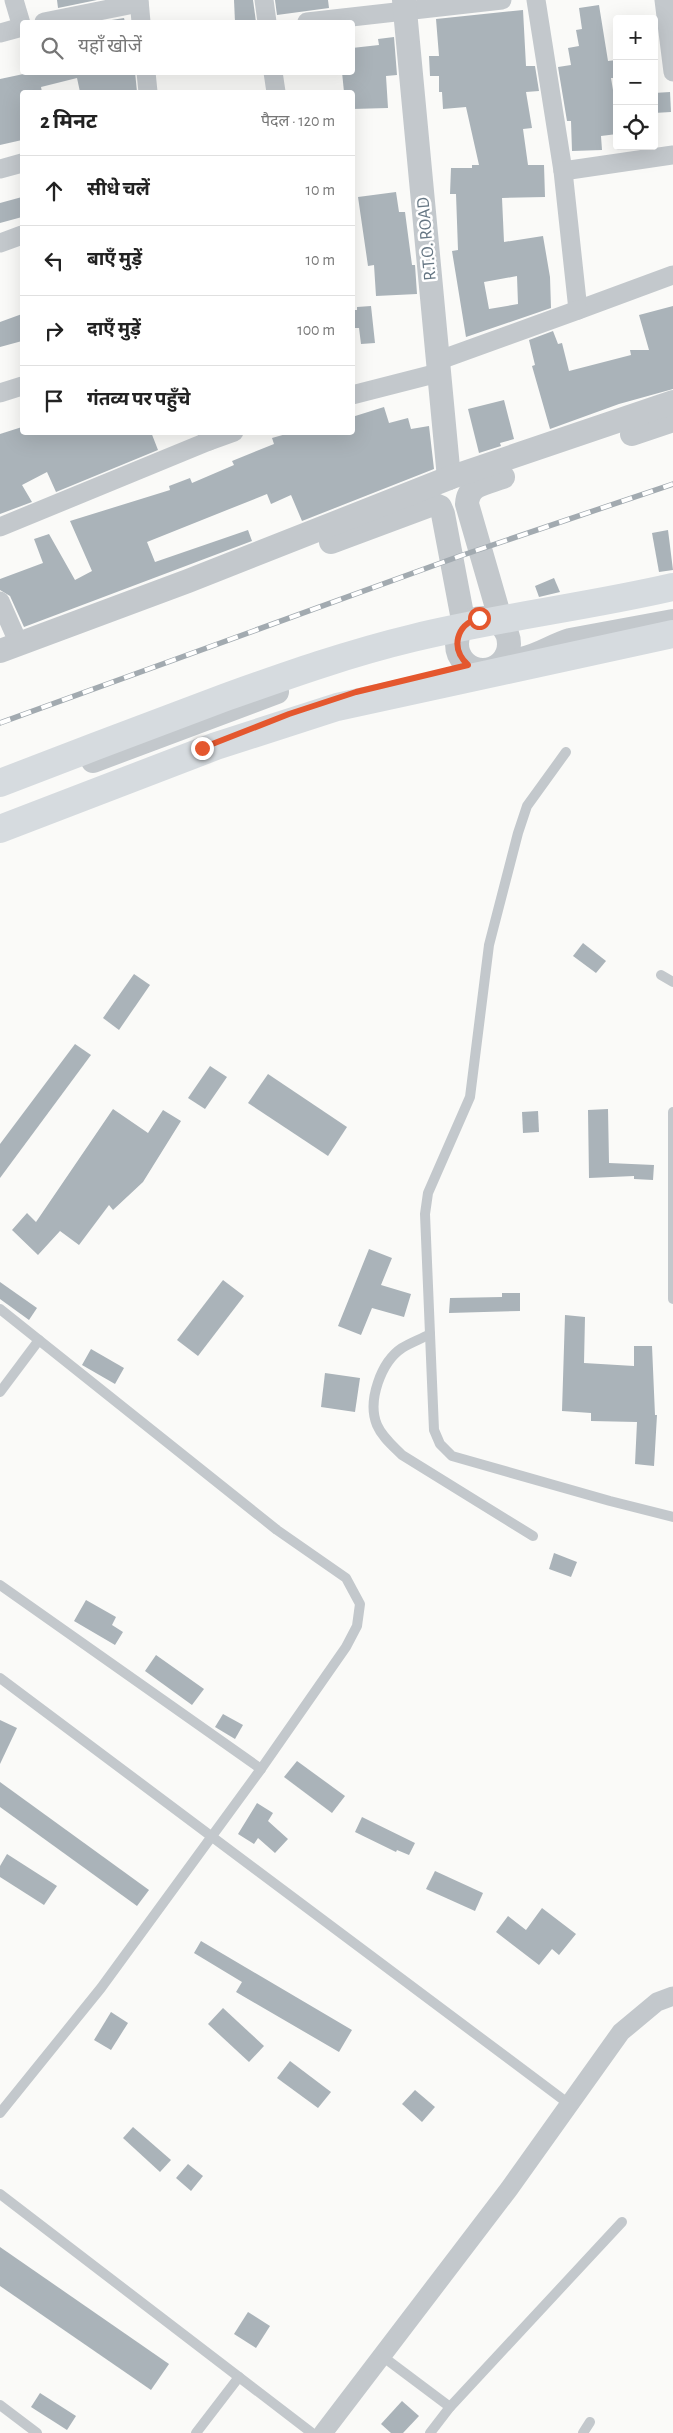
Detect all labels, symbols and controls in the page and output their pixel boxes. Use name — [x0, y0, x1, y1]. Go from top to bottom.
map controls — [613, 15, 658, 150]
button: + — [613, 15, 658, 60]
search box — [20, 20, 355, 75]
icon: search — [38, 34, 66, 62]
text: यहाँ खोजें — [78, 37, 142, 56]
button: − — [613, 60, 658, 105]
button: locate — [613, 105, 658, 150]
text: 2 मिनट — [40, 111, 97, 132]
text: पैदल · 120 m — [261, 113, 335, 129]
icon: ahead — [40, 177, 68, 205]
text: सीधे चलें — [87, 180, 150, 199]
text: 10 m — [306, 182, 335, 198]
street label: R.T.O. ROAD — [414, 196, 440, 282]
icon: left — [40, 247, 68, 275]
text: बाएँ मुड़ें — [87, 250, 142, 269]
text: 10 m — [306, 252, 335, 268]
icon: right — [40, 317, 68, 345]
text: दाएँ मुड़ें — [87, 320, 141, 339]
text: 100 m — [297, 322, 335, 338]
icon: arrive — [40, 387, 68, 415]
text: गंतव्य पर पहुँचे — [87, 390, 190, 409]
route start — [468, 607, 491, 630]
route end — [191, 737, 214, 760]

